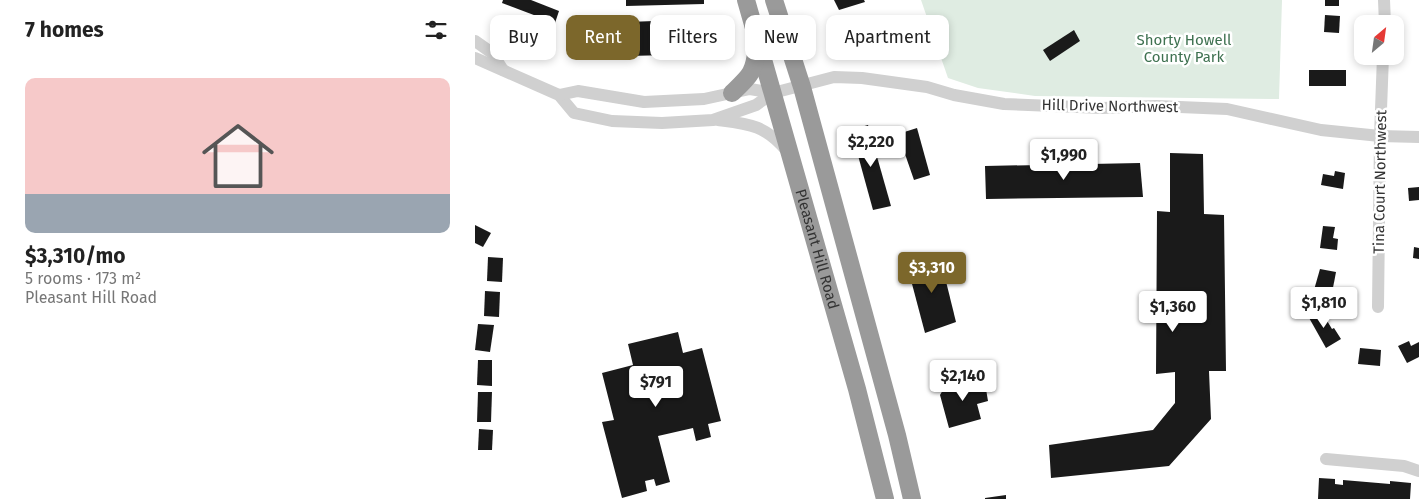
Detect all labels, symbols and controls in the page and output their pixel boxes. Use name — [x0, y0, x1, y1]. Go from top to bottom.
chip: Buy — [490, 15, 556, 60]
chip: Rent — [566, 15, 640, 60]
chip: Filters — [650, 15, 735, 60]
chip: New — [745, 15, 816, 60]
chip: Apartment — [826, 15, 949, 60]
north arrow — [1354, 15, 1404, 65]
map controls — [1354, 15, 1404, 65]
icon: filters — [422, 16, 450, 44]
text: 7 homes — [25, 17, 104, 43]
park label: Shorty Howell County Park — [1137, 31, 1232, 66]
street label: Hill Drive Northwest — [1042, 96, 1179, 116]
street label: Tina Court Northwest — [1370, 109, 1390, 254]
icon: home — [193, 111, 283, 201]
pin: $2,220 — [830, 126, 912, 168]
text: $2,220 — [848, 132, 894, 151]
pin: $1,990 — [1023, 138, 1105, 181]
text: $1,990 — [1041, 145, 1087, 164]
street label: Pleasant Hill Road — [791, 187, 843, 311]
text: $3,310/mo — [25, 243, 126, 269]
pin: $3,310 — [891, 252, 973, 294]
text: $3,310 — [909, 258, 955, 277]
text: 5 rooms · 173 m² — [25, 269, 141, 288]
pin: $1,810 — [1283, 286, 1365, 329]
text: Pleasant Hill Road — [25, 288, 157, 307]
pin: $1,360 — [1132, 290, 1214, 333]
text: $1,810 — [1301, 293, 1347, 312]
text: $1,360 — [1150, 297, 1196, 316]
pin: $2,140 — [922, 360, 1004, 402]
pin: $791 — [626, 366, 686, 408]
text: $2,140 — [941, 366, 985, 385]
text: $791 — [640, 372, 672, 391]

